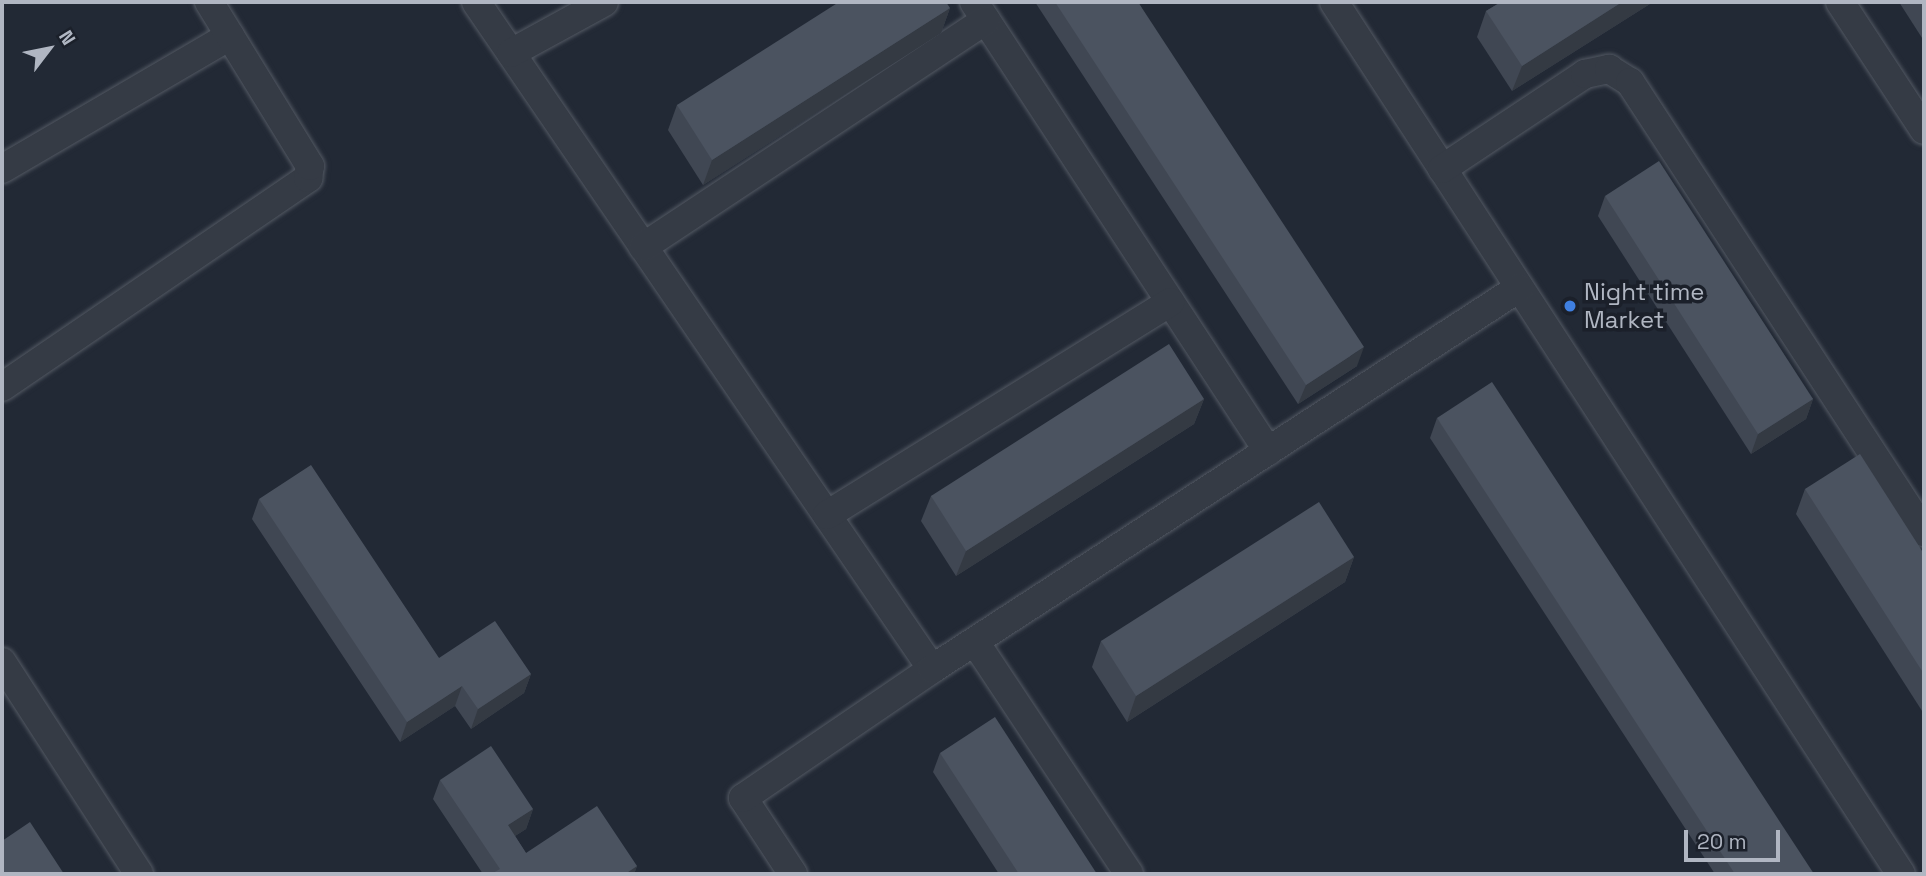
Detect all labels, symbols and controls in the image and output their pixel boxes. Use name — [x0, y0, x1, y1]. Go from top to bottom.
north arrow — [14, 14, 84, 84]
text: N — [53, 26, 81, 50]
place label: Night time Market — [1584, 278, 1705, 334]
marker: Night time Market — [1562, 298, 1578, 314]
scale bar — [1688, 816, 1784, 860]
text: 20 m — [1697, 828, 1747, 855]

